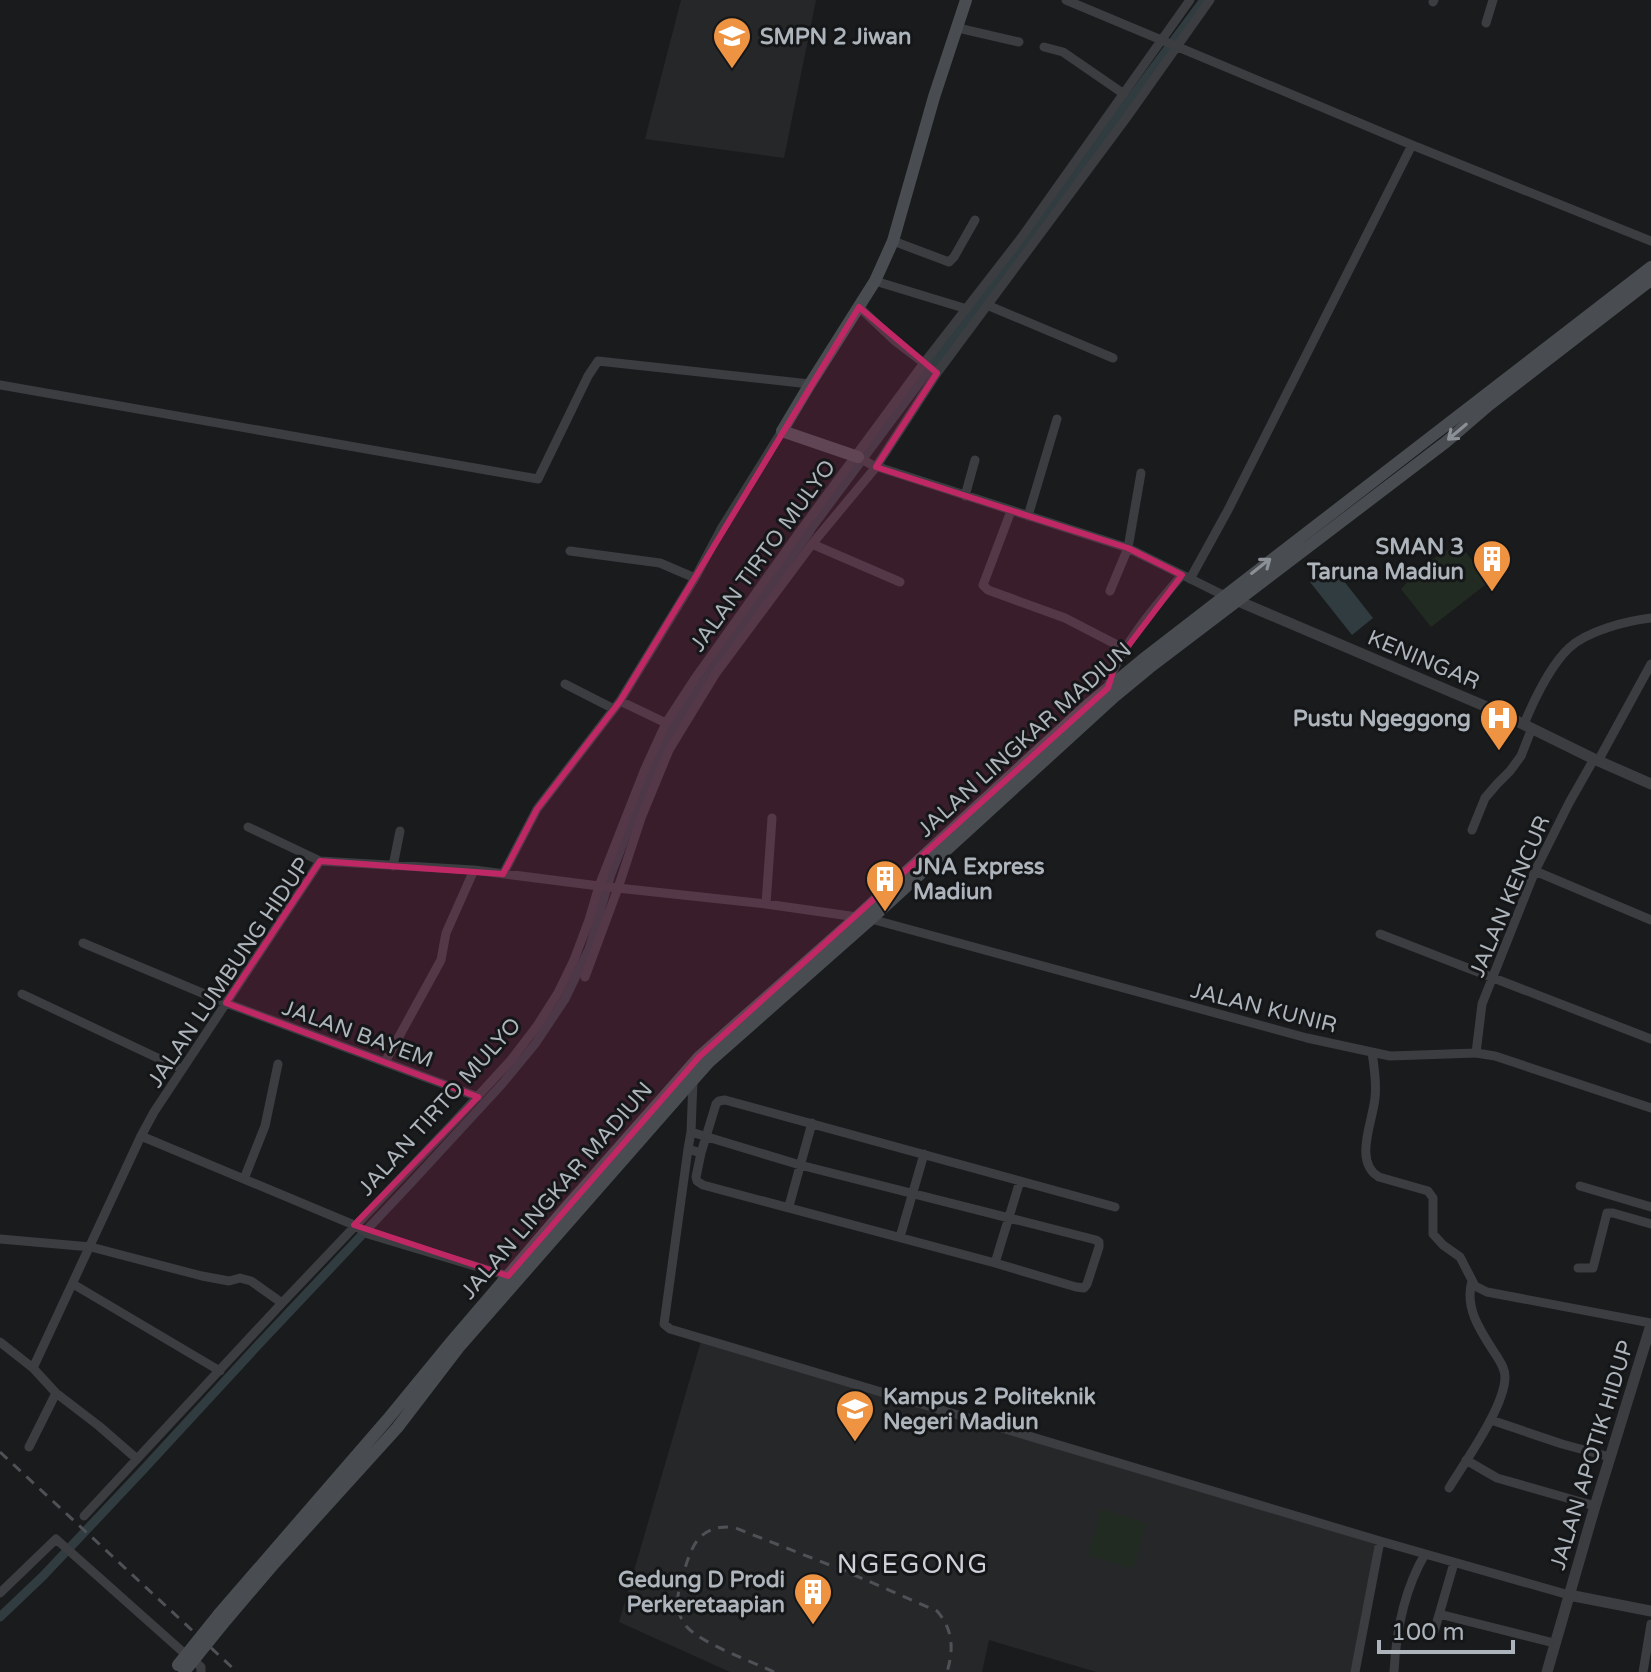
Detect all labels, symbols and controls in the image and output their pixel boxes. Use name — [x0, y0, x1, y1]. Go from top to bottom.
school or university icon: SMPN 2 Jiwan — [711, 15, 753, 70]
place label: SMPN 2 Jiwan — [760, 24, 911, 50]
one-way arrow — [1448, 423, 1468, 441]
street label: JALAN TIRTO MULYO — [685, 455, 841, 656]
place label: SMAN 3 Taruna Madiun — [1306, 534, 1464, 585]
building icon: SMAN 3 Taruna Madiun — [1471, 538, 1513, 593]
one-way arrow — [1250, 558, 1272, 575]
street label: KENINGAR — [1364, 625, 1484, 695]
street label: JALAN LINGKAR MADIUN — [912, 637, 1137, 843]
hospital icon: Pustu Ngeggong — [1478, 697, 1520, 752]
place label: Pustu Ngeggong — [1293, 706, 1471, 732]
street label: JALAN KENCUR — [1464, 812, 1556, 981]
street label: JALAN LUMBUNG HIDUP — [142, 852, 316, 1092]
place label: JNA Express Madiun — [912, 854, 1045, 905]
building icon: JNA Express Madiun — [864, 858, 906, 913]
street label: JALAN KUNIR — [1188, 977, 1340, 1039]
street label: JALAN BAYEM — [279, 995, 437, 1073]
street label: JALAN TIRTO MULYO — [353, 1012, 526, 1201]
street label: JALAN LINGKAR MADIUN — [455, 1077, 658, 1304]
street label: JALAN APOTIK HIDUP — [1545, 1337, 1639, 1573]
place label: Kampus 2 Politeknik Negeri Madiun — [883, 1384, 1096, 1435]
school or university icon: Kampus 2 Politeknik Negeri Madiun — [834, 1388, 876, 1443]
district label: NGEGONG — [837, 1549, 989, 1580]
place label: Gedung D Prodi Perkeretaapian — [618, 1567, 785, 1618]
building icon: Gedung D Prodi Perkeretaapian — [792, 1571, 834, 1626]
scale bar — [1379, 1604, 1513, 1654]
text: 100 m — [1391, 1618, 1465, 1647]

